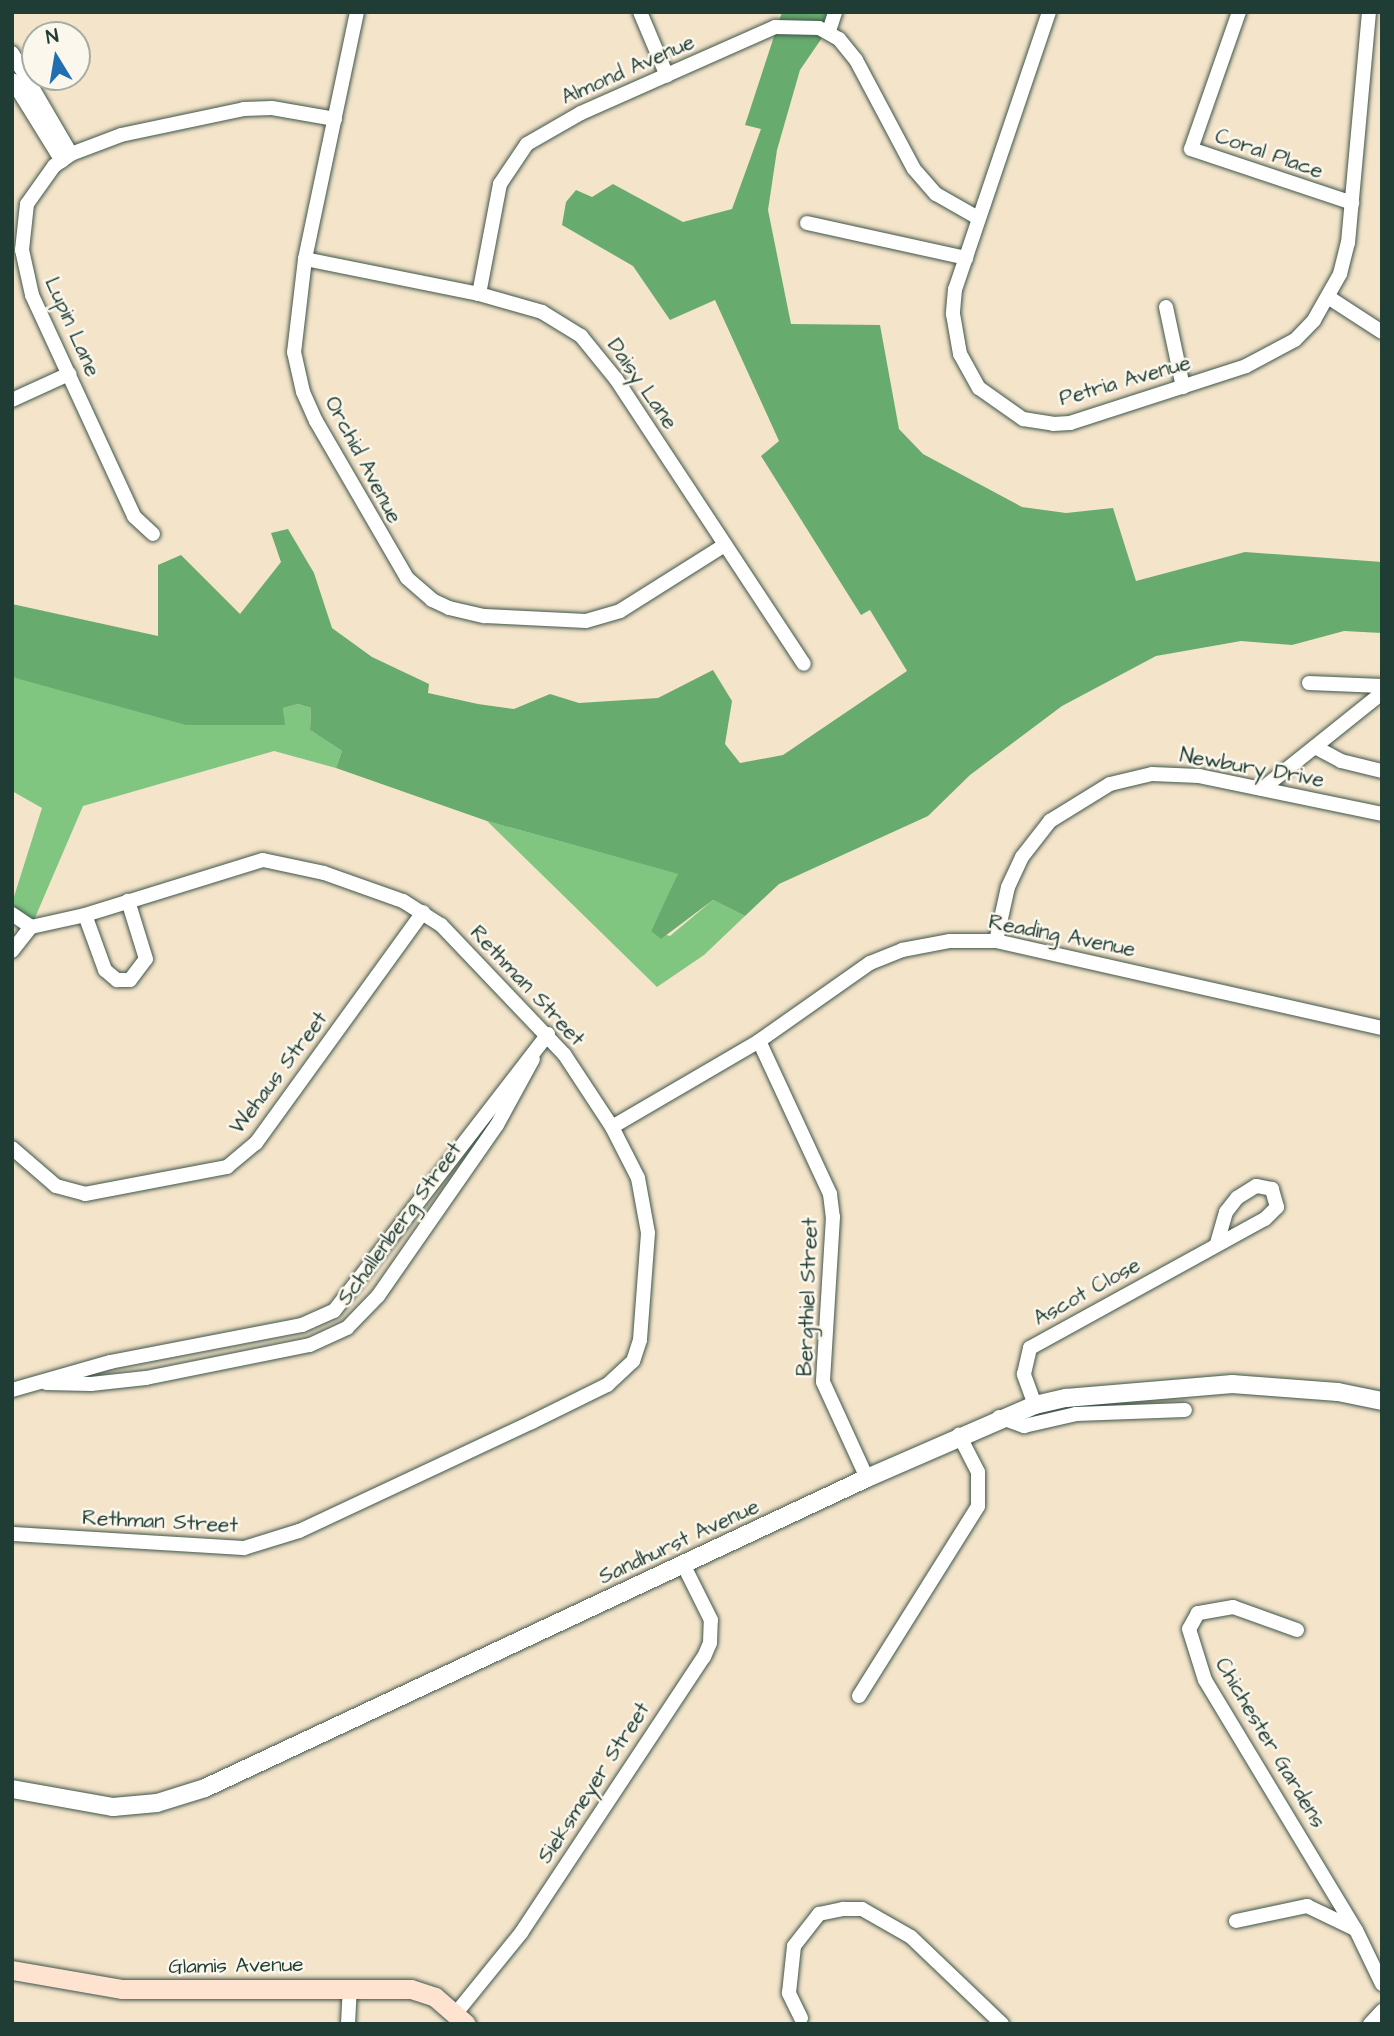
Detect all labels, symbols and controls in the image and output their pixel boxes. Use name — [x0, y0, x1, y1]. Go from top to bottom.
north arrow — [21, 21, 91, 91]
text: N — [44, 22, 61, 51]
street label: Almond Avenue — [558, 29, 698, 111]
street label: Coral Place — [1212, 124, 1326, 184]
street label: Lupin Lane — [39, 273, 105, 381]
street label: Daisy Lane — [602, 334, 682, 434]
street label: Petria Avenue — [1056, 350, 1194, 412]
street label: Orchid Avenue — [319, 392, 407, 528]
street label: Newbury Drive — [1178, 743, 1326, 793]
street label: Reading Avenue — [987, 909, 1137, 963]
street label: Rethman Street — [465, 920, 589, 1052]
street label: Wehaus Street — [225, 1007, 333, 1139]
street label: Schallenberg Street — [332, 1138, 468, 1310]
street label: Bergthiel Street — [793, 1217, 823, 1377]
street label: Ascot Close — [1029, 1252, 1145, 1332]
street label: Sandhurst Avenue — [595, 1494, 763, 1590]
street label: Rethman Street — [81, 1505, 239, 1539]
street label: Chichester Gardens — [1209, 1653, 1331, 1833]
street label: Sieksmeyer Street — [533, 1698, 655, 1868]
street label: Glamis Avenue — [168, 1952, 304, 1980]

